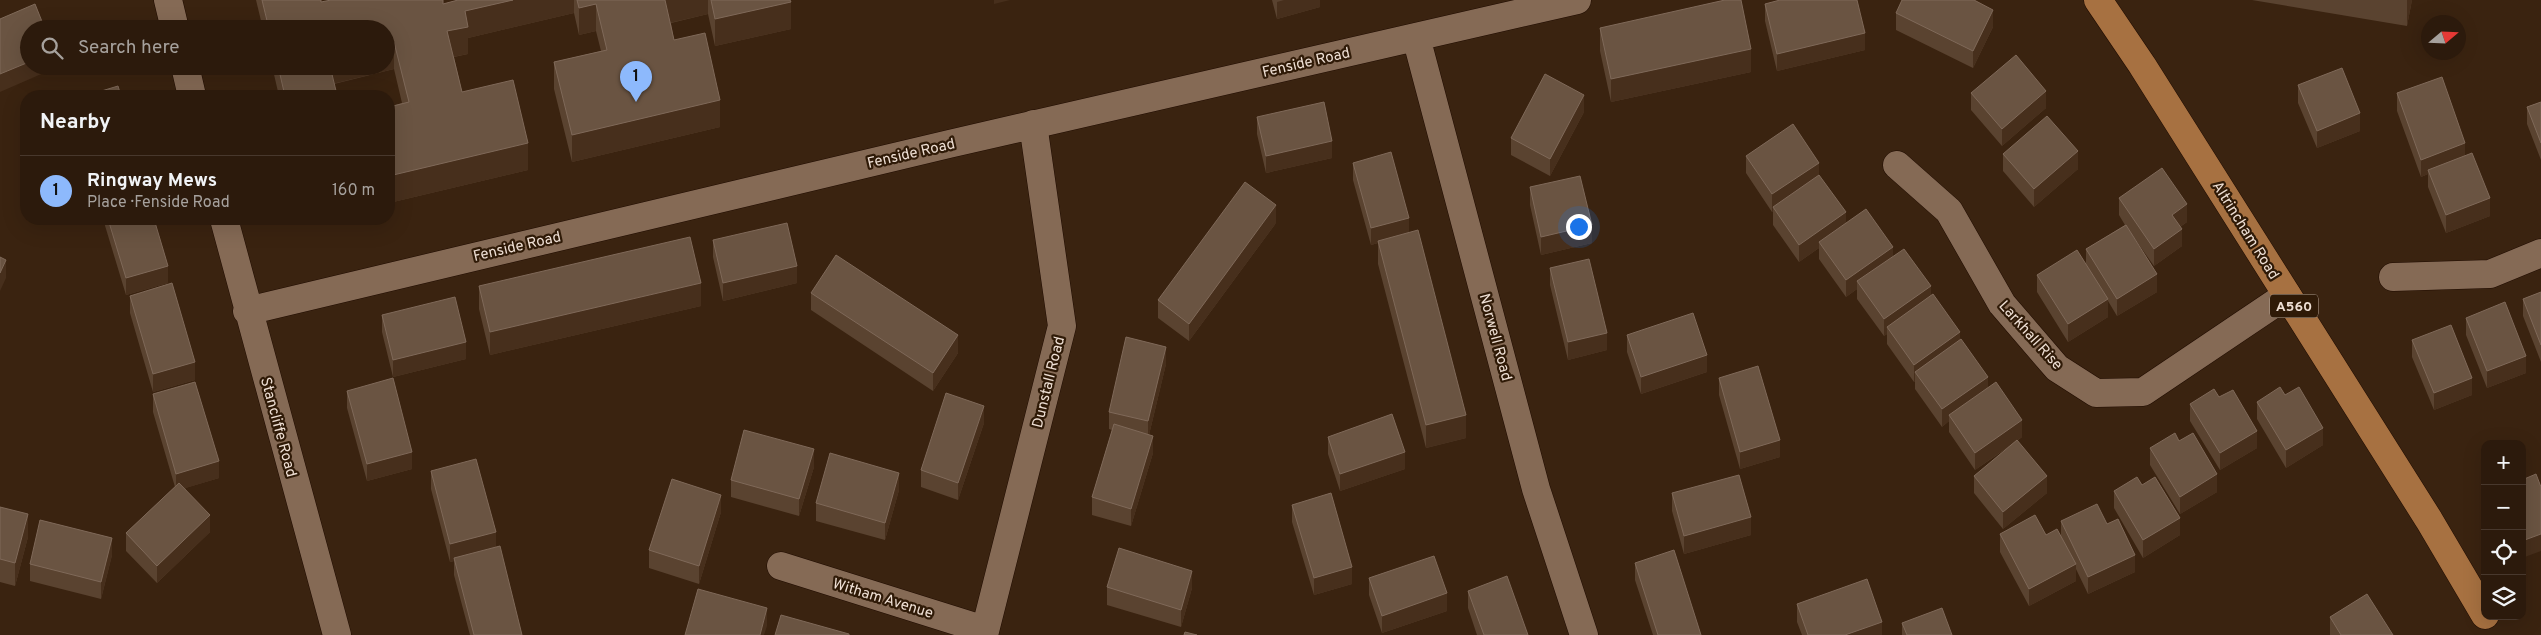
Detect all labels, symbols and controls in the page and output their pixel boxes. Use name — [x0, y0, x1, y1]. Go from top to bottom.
north arrow — [2421, 15, 2466, 60]
search box — [20, 20, 395, 75]
icon: search — [38, 34, 66, 62]
text: Search here — [78, 36, 180, 60]
street label: Fenside Road — [1261, 44, 1352, 83]
pin: 1 — [620, 61, 652, 102]
text: Nearby — [40, 109, 111, 136]
street label: Fenside Road — [866, 135, 957, 174]
text: Ringway Mews — [87, 169, 217, 193]
street label: Altrincham Road — [2207, 178, 2283, 284]
text: 1 — [53, 181, 59, 201]
text: 160 m — [332, 181, 375, 201]
text: Place · Fenside Road — [87, 193, 230, 213]
your location — [1566, 214, 1592, 240]
street label: Fenside Road — [472, 228, 563, 267]
street label: Norwell Road — [1474, 292, 1515, 383]
road number: A560 — [2270, 294, 2318, 318]
street label: Larkhall Rise — [1994, 297, 2066, 375]
street label: Dunstall Road — [1029, 335, 1070, 430]
street label: Stancliffe Road — [255, 375, 300, 479]
map controls — [2481, 440, 2526, 620]
button: + — [2481, 440, 2526, 485]
button: − — [2481, 485, 2526, 530]
button: locate — [2481, 530, 2526, 575]
street label: Witham Avenue — [830, 575, 935, 624]
button: layers — [2481, 575, 2526, 620]

